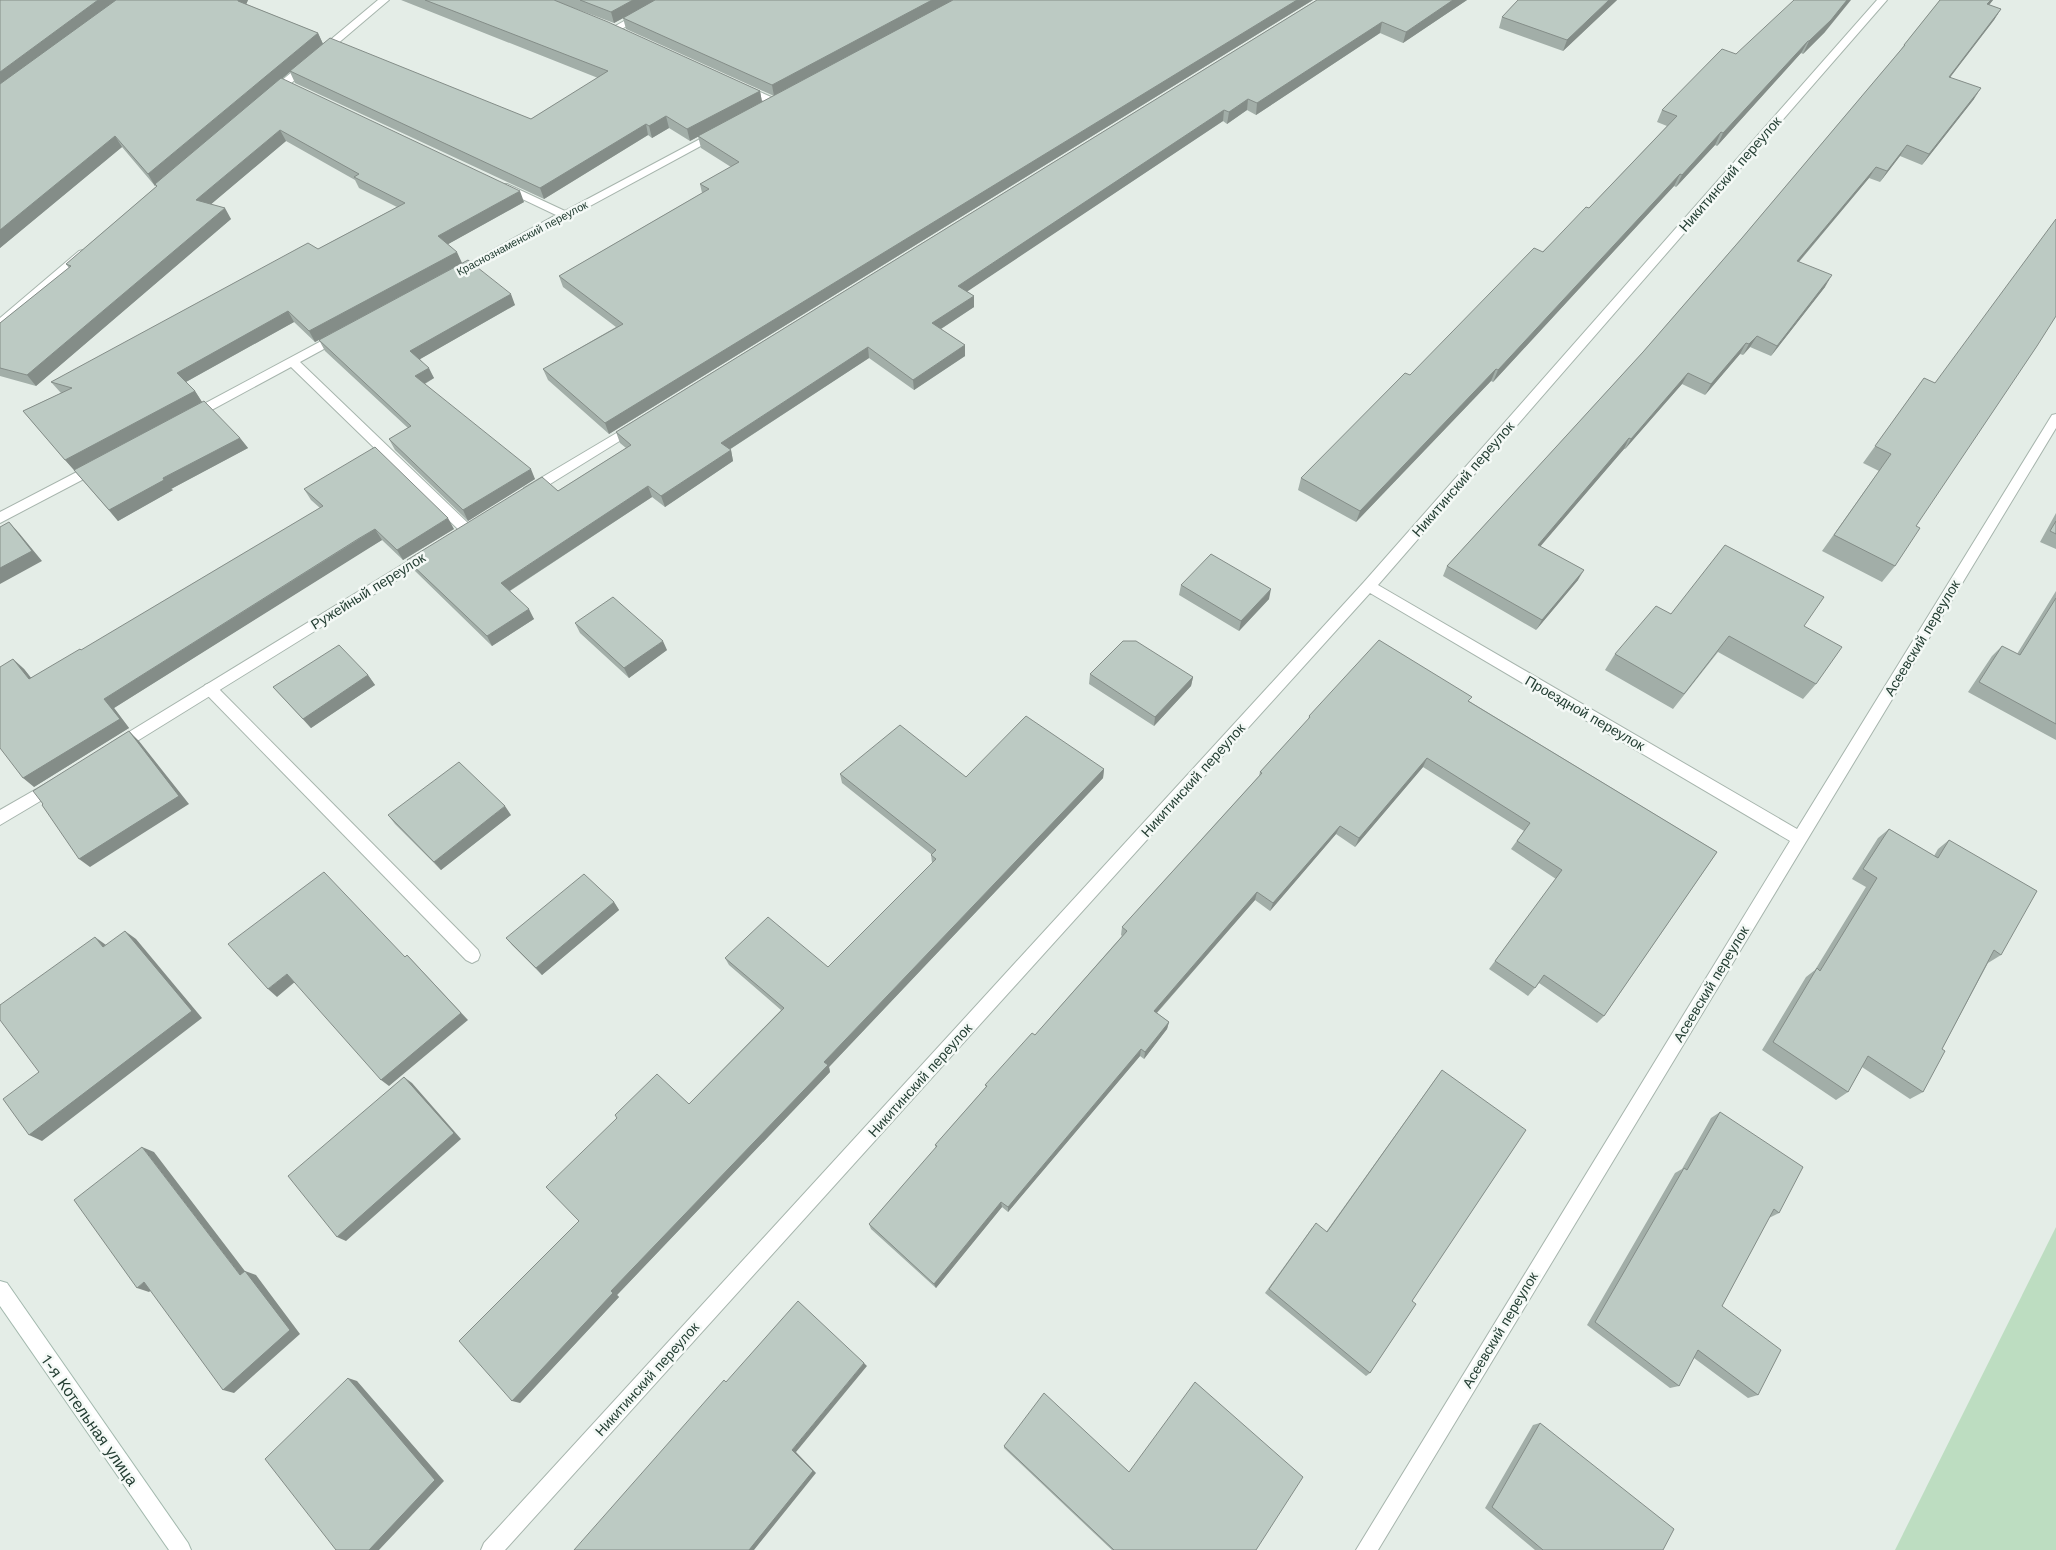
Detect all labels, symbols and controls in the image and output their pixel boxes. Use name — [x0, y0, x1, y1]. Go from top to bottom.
street label: Никитинский переулок — [1676, 113, 1785, 235]
street label: Краснознаменский переулок — [455, 198, 590, 279]
street label: Никитинский переулок — [1409, 418, 1518, 540]
street label: Ружейный переулок — [308, 549, 429, 633]
street label: Асеевский переулок — [1881, 576, 1963, 699]
street label: Проездной переулок — [1522, 672, 1648, 754]
street label: Никитинский переулок — [1138, 719, 1249, 840]
street label: Асеевский переулок — [1670, 922, 1752, 1045]
street label: Никитинский переулок — [865, 1019, 976, 1140]
street label: Асеевский переулок — [1459, 1268, 1541, 1391]
street label: Никитинский переулок — [592, 1318, 703, 1439]
street label: 1-я Котельная улица — [37, 1351, 142, 1489]

